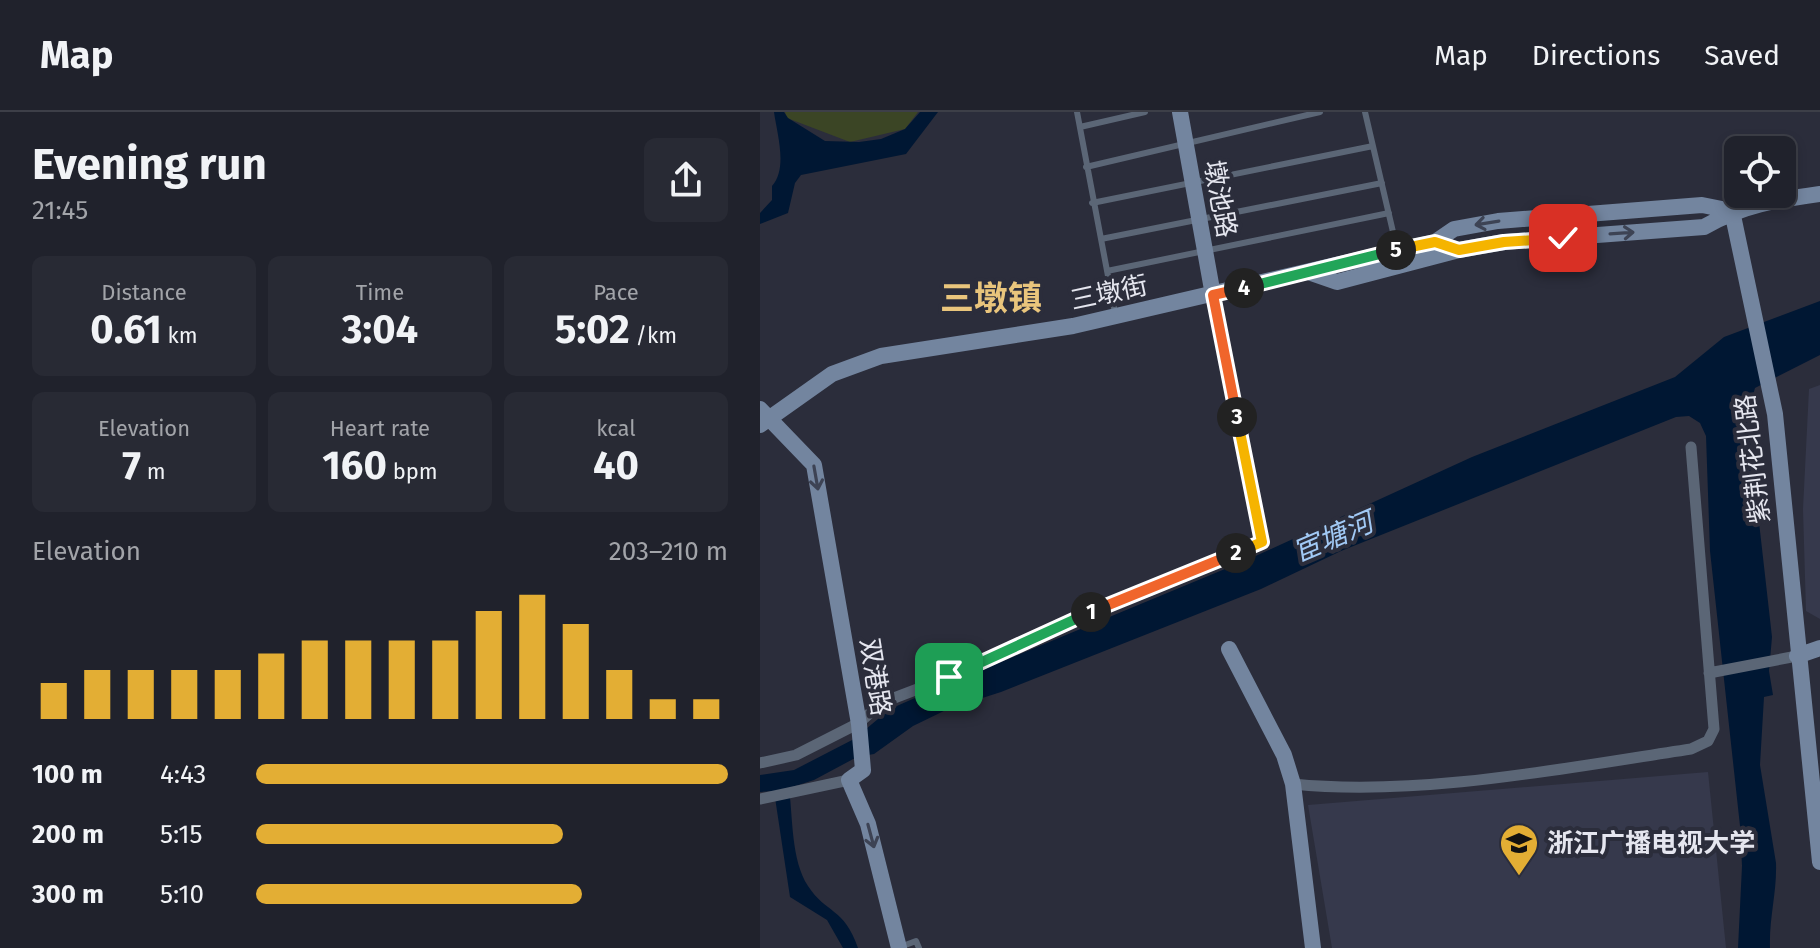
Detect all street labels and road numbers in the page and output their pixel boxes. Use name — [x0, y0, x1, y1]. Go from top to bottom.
street label: 墩池路 — [1198, 158, 1242, 240]
street label: 三墩街 — [1068, 270, 1150, 316]
street label: 紫荆花北路 — [1730, 393, 1776, 525]
street label: 双港路 — [854, 636, 896, 718]

